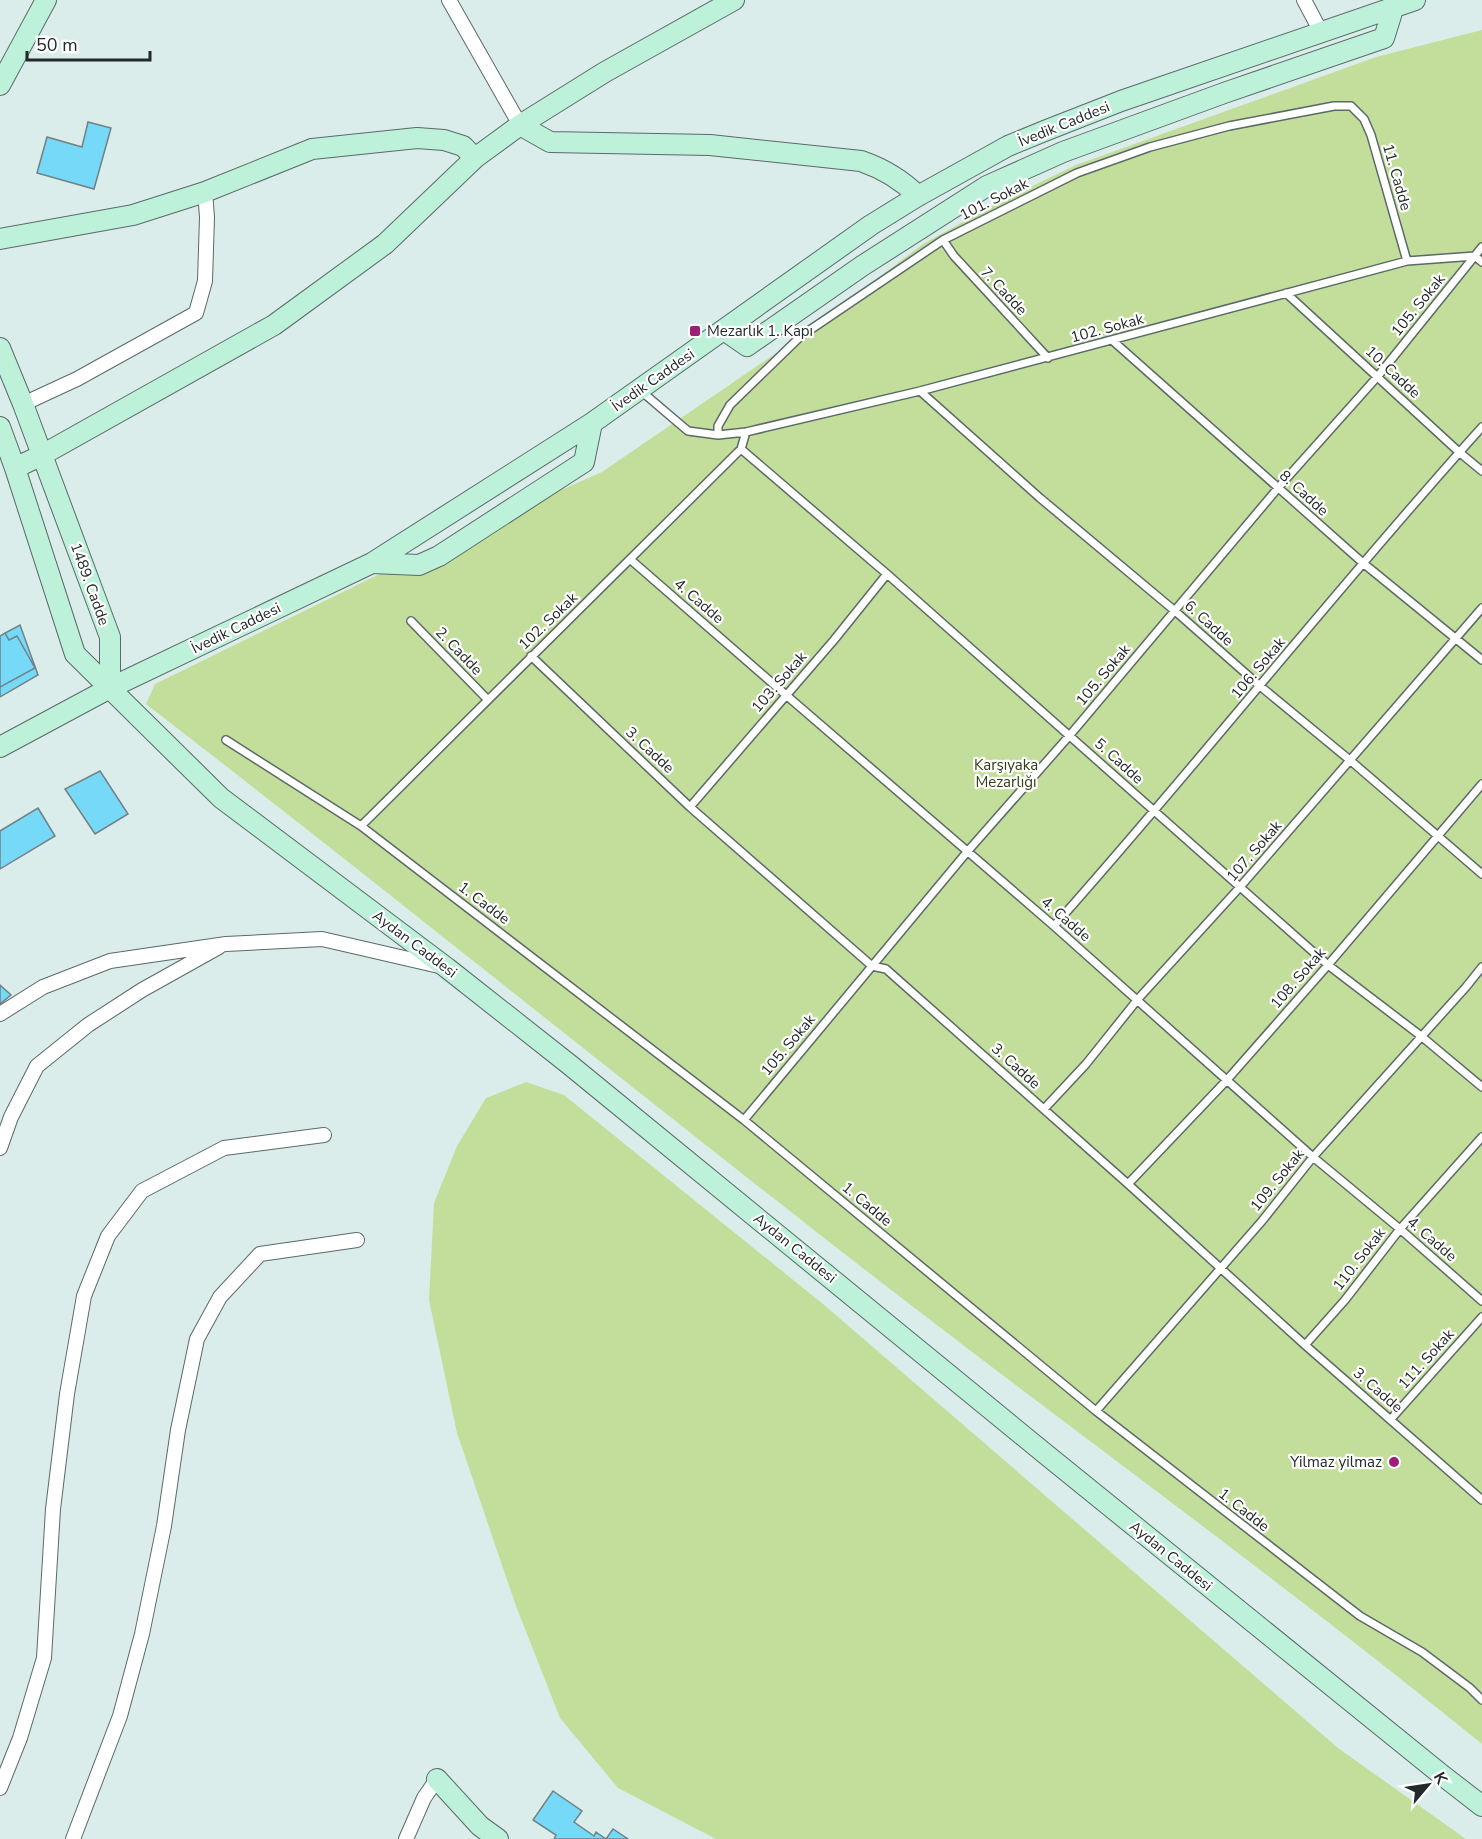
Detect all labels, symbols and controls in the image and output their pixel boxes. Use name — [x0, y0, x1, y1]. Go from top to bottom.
scale bar — [27, 24, 150, 62]
text: 50 m — [36, 33, 78, 57]
street label: İvedik Caddesi — [1015, 97, 1113, 151]
street label: 11. Cadde — [1378, 141, 1416, 213]
street label: 101. Sokak — [956, 173, 1032, 225]
street label: 7. Cadde — [976, 262, 1032, 320]
street label: 105. Sokak — [1387, 269, 1450, 340]
street label: 102. Sokak — [1068, 309, 1146, 347]
place label: Mezarlık 1. Kapı — [707, 321, 813, 341]
marker: Mezarlık 1. Kapı — [688, 324, 702, 338]
street label: 10. Cadde — [1361, 341, 1425, 403]
street label: İvedik Caddesi — [608, 344, 698, 416]
street label: 8. Cadde — [1275, 466, 1333, 520]
street label: 1489. Cadde — [66, 540, 114, 628]
street label: 4. Cadde — [670, 574, 728, 628]
street label: 102. Sokak — [514, 588, 582, 654]
street label: 6. Cadde — [1180, 596, 1238, 650]
street label: İvedik Caddesi — [188, 598, 284, 658]
street label: 2. Cadde — [431, 623, 487, 679]
street label: 106. Sokak — [1226, 633, 1290, 703]
street label: 105. Sokak — [1071, 640, 1135, 710]
street label: 103. Sokak — [747, 647, 811, 717]
street label: 3. Cadde — [621, 722, 679, 778]
street label: 5. Cadde — [1090, 734, 1148, 788]
park label: Karşıyaka Mezarlığı — [974, 755, 1038, 792]
street label: 107. Sokak — [1222, 816, 1286, 886]
street label: 1. Cadde — [454, 877, 514, 929]
street label: 4. Cadde — [1037, 892, 1095, 946]
street label: Aydan Caddesi — [369, 906, 461, 982]
street label: 108. Sokak — [1266, 943, 1330, 1013]
street label: 105. Sokak — [756, 1010, 820, 1080]
street label: 3. Cadde — [987, 1039, 1045, 1093]
street label: 109. Sokak — [1246, 1144, 1309, 1215]
street label: 1. Cadde — [838, 1177, 896, 1231]
street label: Aydan Caddesi — [749, 1208, 841, 1288]
street label: 4. Cadde — [1403, 1212, 1461, 1266]
street label: 110. Sokak — [1328, 1223, 1390, 1295]
street label: 111. Sokak — [1394, 1324, 1459, 1393]
street label: 3. Cadde — [1349, 1363, 1407, 1417]
place label: Yilmaz yilmaz — [1289, 1452, 1382, 1472]
marker: Yilmaz yilmaz — [1387, 1455, 1401, 1469]
street label: 1. Cadde — [1214, 1484, 1274, 1536]
street label: Aydan Caddesi — [1125, 1516, 1217, 1596]
north arrow — [1398, 1755, 1458, 1815]
text: K — [1428, 1768, 1453, 1789]

